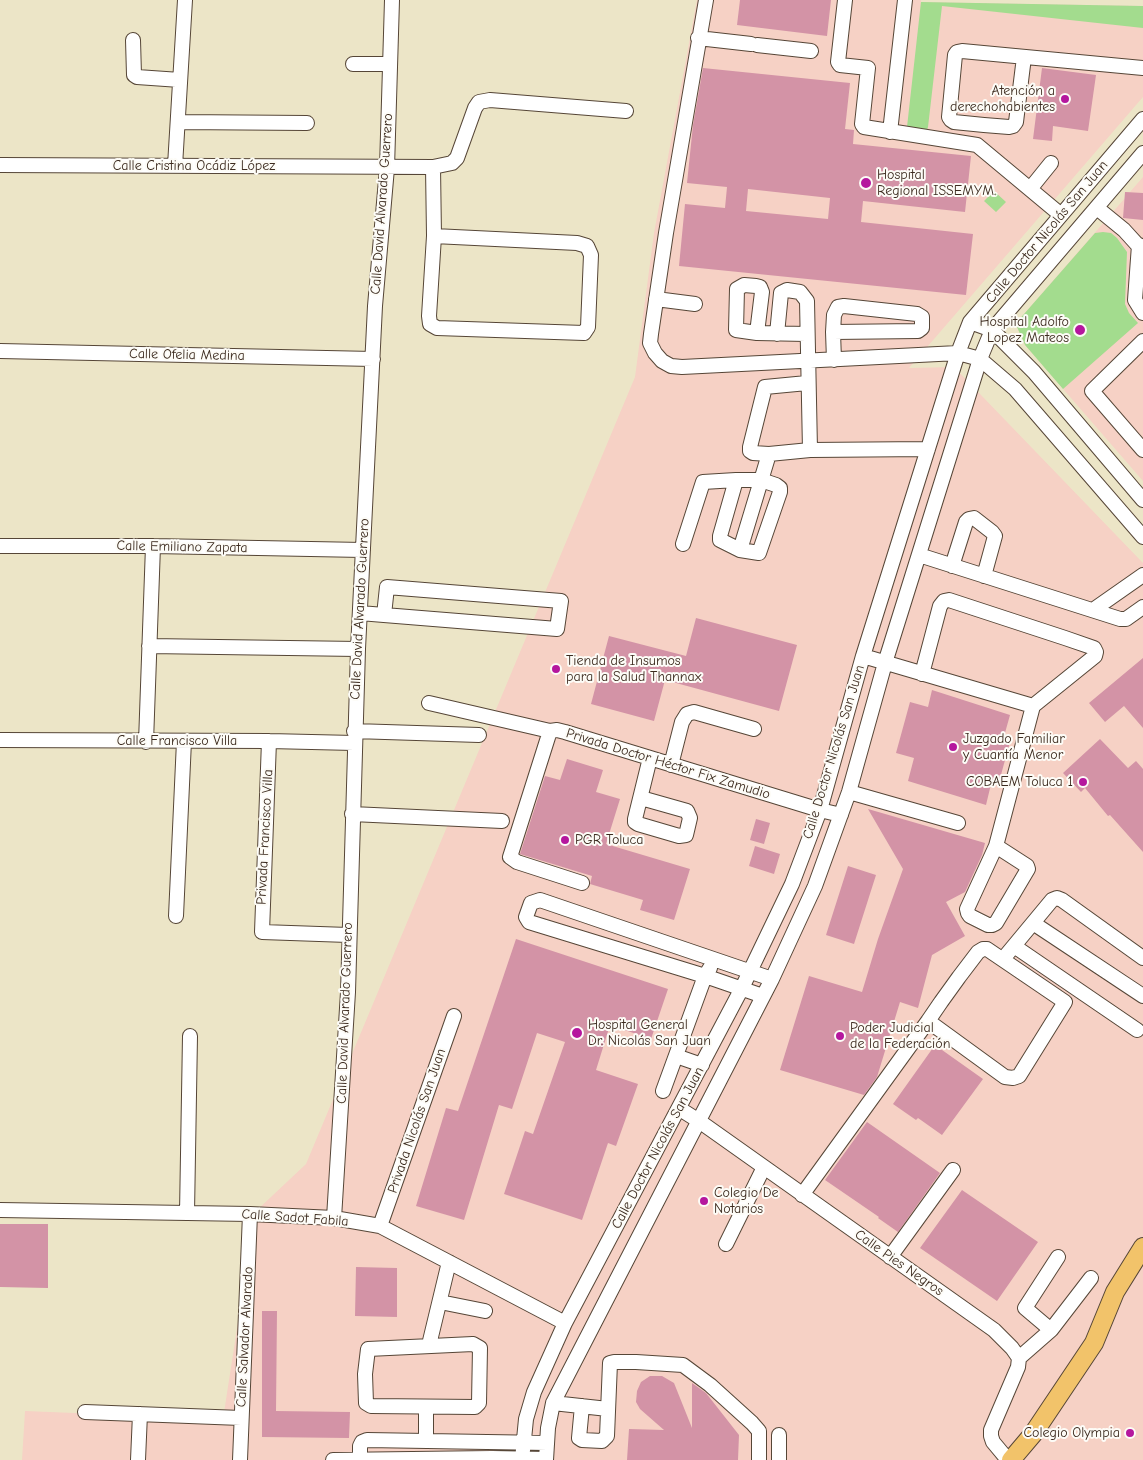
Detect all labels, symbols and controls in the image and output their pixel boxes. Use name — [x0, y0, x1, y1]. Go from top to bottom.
place label: Atención a derechohabientes — [950, 83, 1055, 115]
marker: Atención a derechohabientes — [1059, 93, 1071, 105]
street label: Calle David Alvarado Guerrero — [367, 113, 397, 295]
street label: Calle Doctor Nicolás San Juan — [982, 157, 1112, 307]
street label: Calle Cristina Ocádiz López — [113, 158, 275, 174]
place label: Hospital Regional ISSEMYM. — [877, 167, 996, 200]
marker: Hospital Regional ISSEMYM. — [859, 176, 873, 190]
place label: Hospital Adolfo Lopez Mateos — [979, 314, 1069, 347]
marker: Hospital Adolfo Lopez Mateos — [1073, 323, 1087, 337]
street label: Calle Ofelia Medina — [129, 346, 245, 364]
street label: Calle David Alvarado Guerrero — [347, 518, 373, 700]
street label: Calle Emiliano Zapata — [116, 537, 248, 557]
place label: Tienda de Insumos para la Salud Thannax — [566, 653, 701, 686]
marker: Tienda de Insumos para la Salud Thannax — [550, 663, 562, 675]
street label: Calle Doctor Nicolás San Juan — [799, 663, 869, 841]
street label: Privada Doctor Héctor Fix Zamudio — [564, 725, 772, 803]
place label: Juzgado Familiar y Cuantía Menor — [963, 731, 1065, 764]
street label: Calle Francisco Villa — [117, 733, 237, 749]
marker: Juzgado Familiar y Cuantía Menor — [947, 741, 959, 753]
street label: Privada Francisco Villa — [253, 769, 277, 905]
place label: COBAEM Toluca 1 — [966, 774, 1073, 790]
marker: COBAEM Toluca 1 — [1077, 776, 1089, 788]
place label: PGR Toluca — [575, 832, 643, 848]
marker: PGR Toluca — [559, 834, 571, 846]
street label: Calle David Alvarado Guerrero — [333, 922, 357, 1104]
place label: Hospital General Dr. Nicolás San Juan — [588, 1017, 711, 1050]
place label: Poder Judicial de la Federación — [850, 1020, 950, 1052]
marker: Hospital General Dr. Nicolás San Juan — [570, 1026, 584, 1040]
marker: Poder Judicial de la Federación — [834, 1030, 846, 1042]
street label: Privada Nicolás San Juan — [384, 1046, 450, 1196]
street label: Calle Doctor Nicolás San Juan — [608, 1064, 708, 1232]
place label: Colegio De Notarios — [714, 1185, 779, 1218]
marker: Colegio De Notarios — [698, 1195, 710, 1207]
street label: Calle Sadot Fabila — [241, 1206, 349, 1230]
street label: Calle Pies Negros — [851, 1226, 947, 1300]
street label: Calle Salvador Alvarado — [233, 1266, 257, 1408]
place label: Colegio Olympia — [1023, 1425, 1120, 1441]
marker: Colegio Olympia — [1124, 1427, 1136, 1439]

